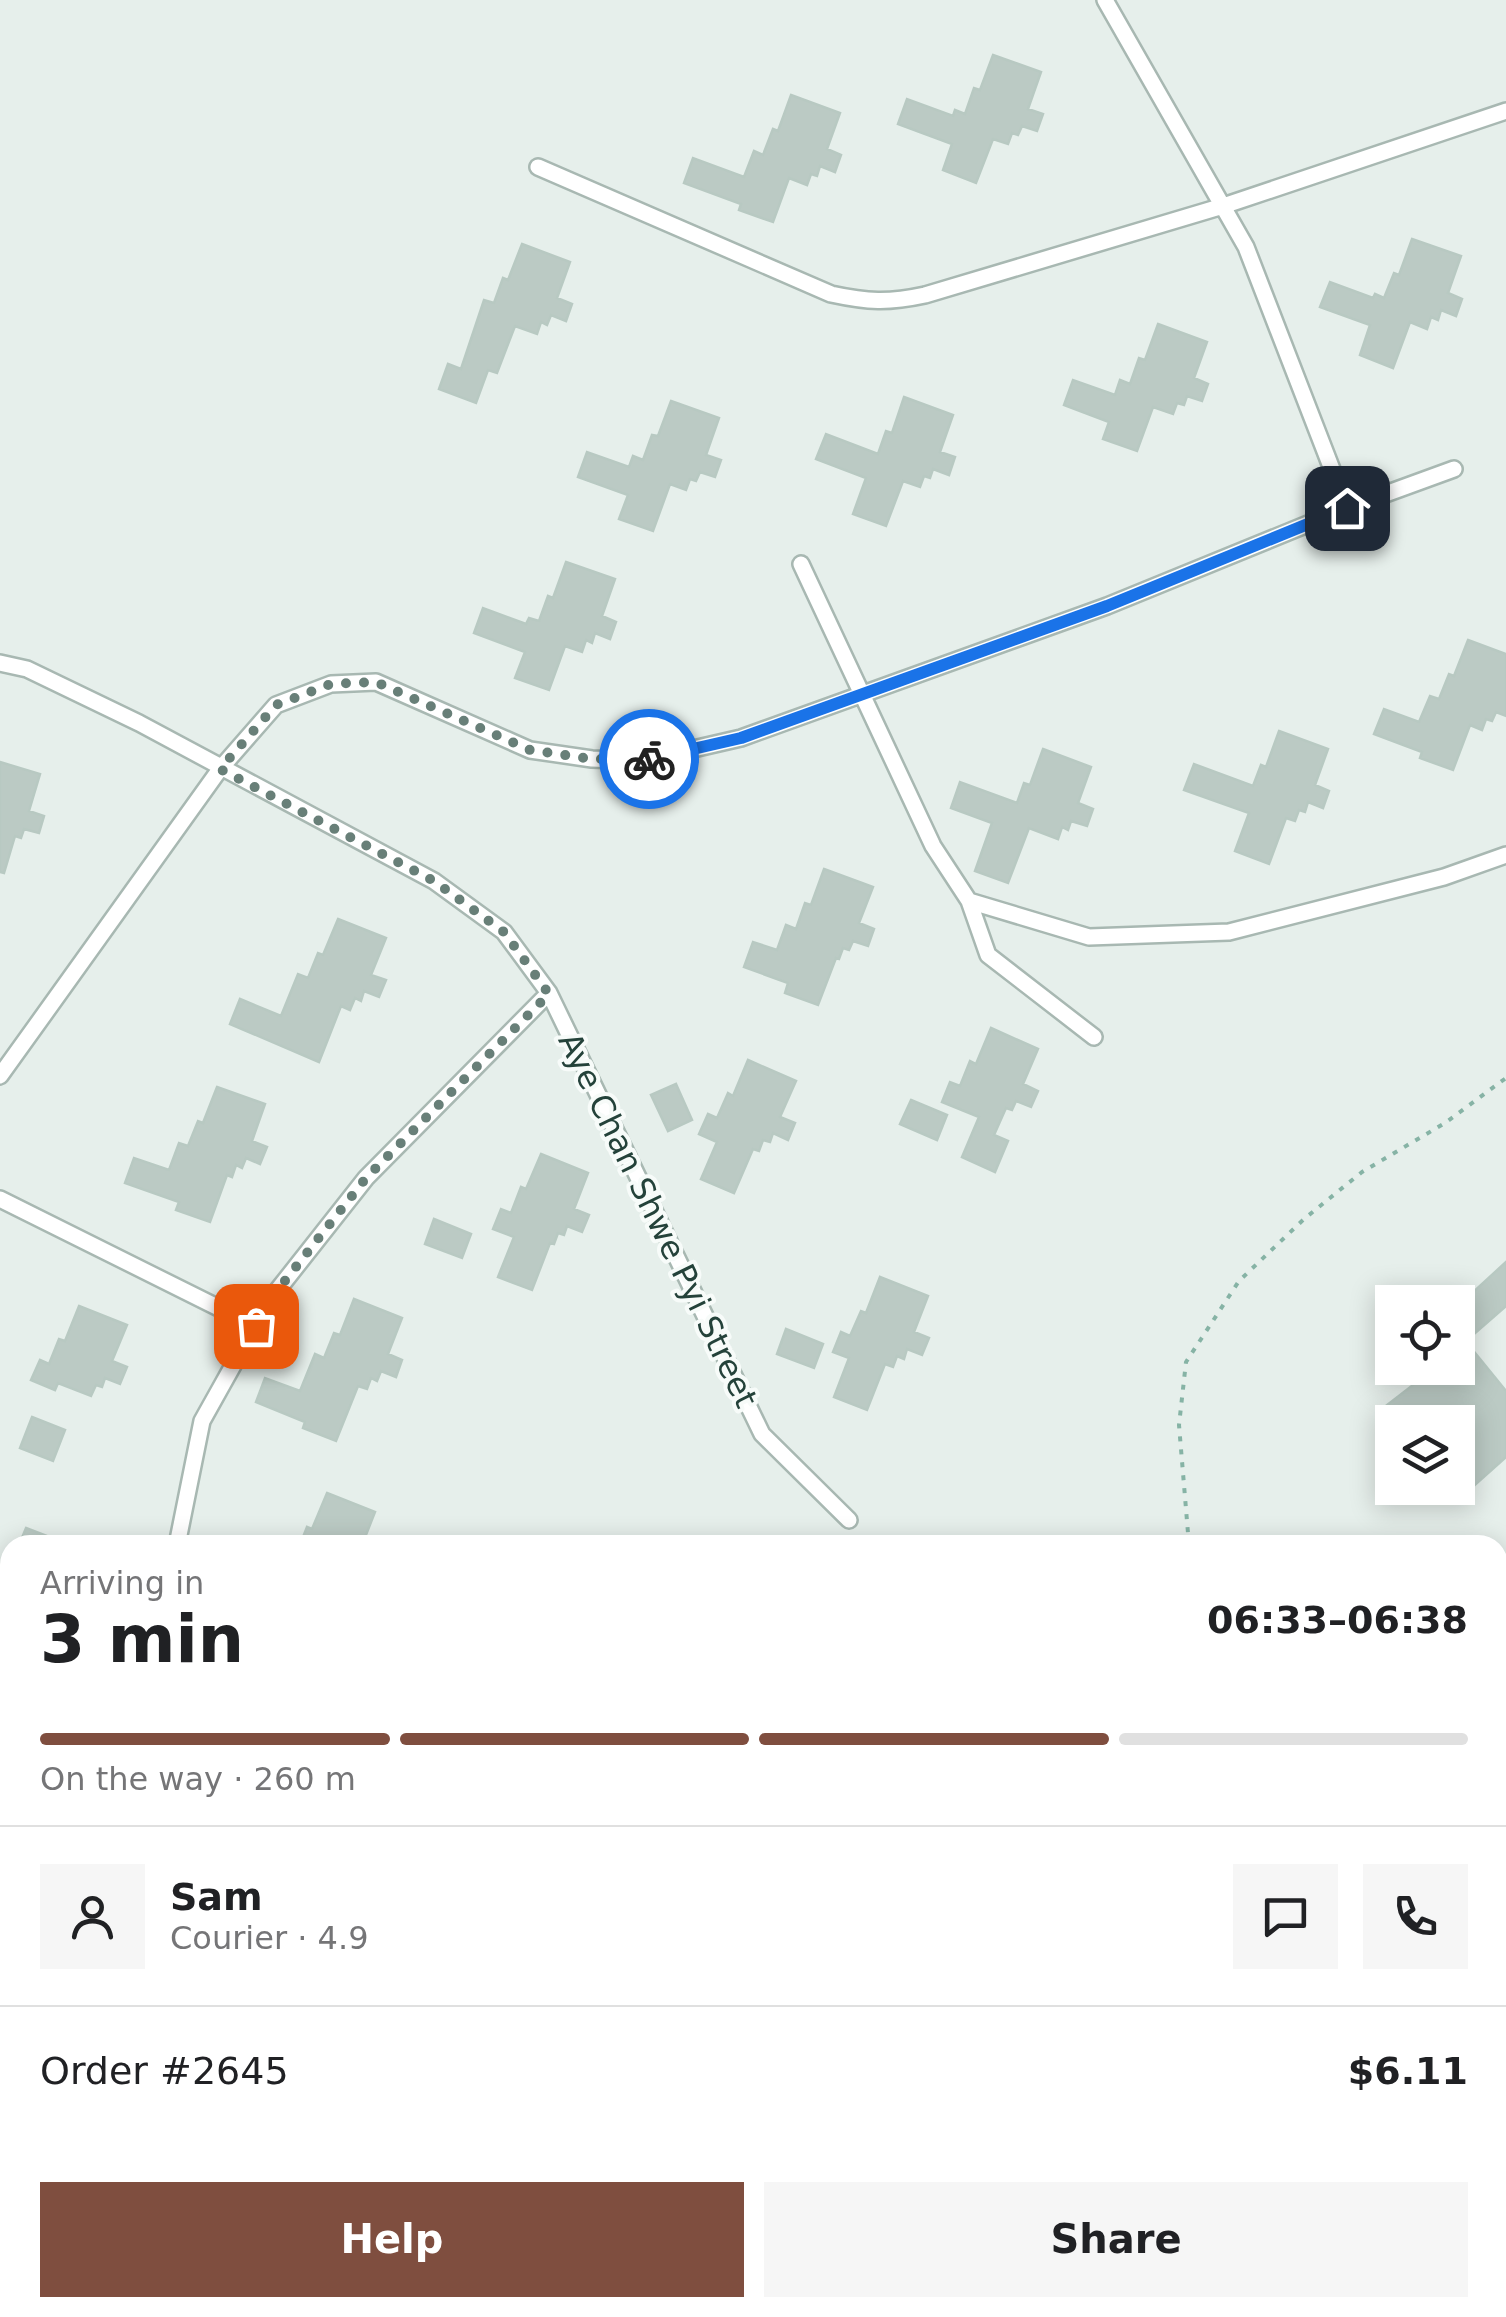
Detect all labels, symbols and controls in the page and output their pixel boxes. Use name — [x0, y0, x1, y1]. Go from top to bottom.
pin — [1305, 466, 1390, 551]
icon: home — [1320, 481, 1375, 536]
courier — [599, 709, 699, 809]
icon: bike — [622, 732, 677, 787]
street label: Aye Chan Shwe Pyi Street — [551, 1026, 765, 1414]
pin — [214, 1284, 299, 1369]
map controls — [1375, 1285, 1475, 1505]
button: locate — [1375, 1285, 1475, 1385]
icon: bag — [229, 1299, 284, 1354]
button: layers — [1375, 1405, 1475, 1505]
text: Arriving in — [40, 1564, 204, 1602]
text: 06:33–06:38 — [1207, 1598, 1468, 1642]
text: 3 min — [40, 1602, 244, 1677]
text: On the way · 260 m — [40, 1760, 356, 1798]
button: person — [40, 1864, 145, 1969]
button: chat — [1233, 1864, 1338, 1969]
button: phone — [1363, 1864, 1468, 1969]
text: Sam — [170, 1875, 263, 1919]
text: Courier · 4.9 — [170, 1919, 369, 1957]
text: Order #2645 — [40, 2049, 289, 2093]
text: $6.11 — [1348, 2049, 1468, 2093]
button: Help — [40, 2182, 744, 2297]
button: Share — [764, 2182, 1468, 2297]

